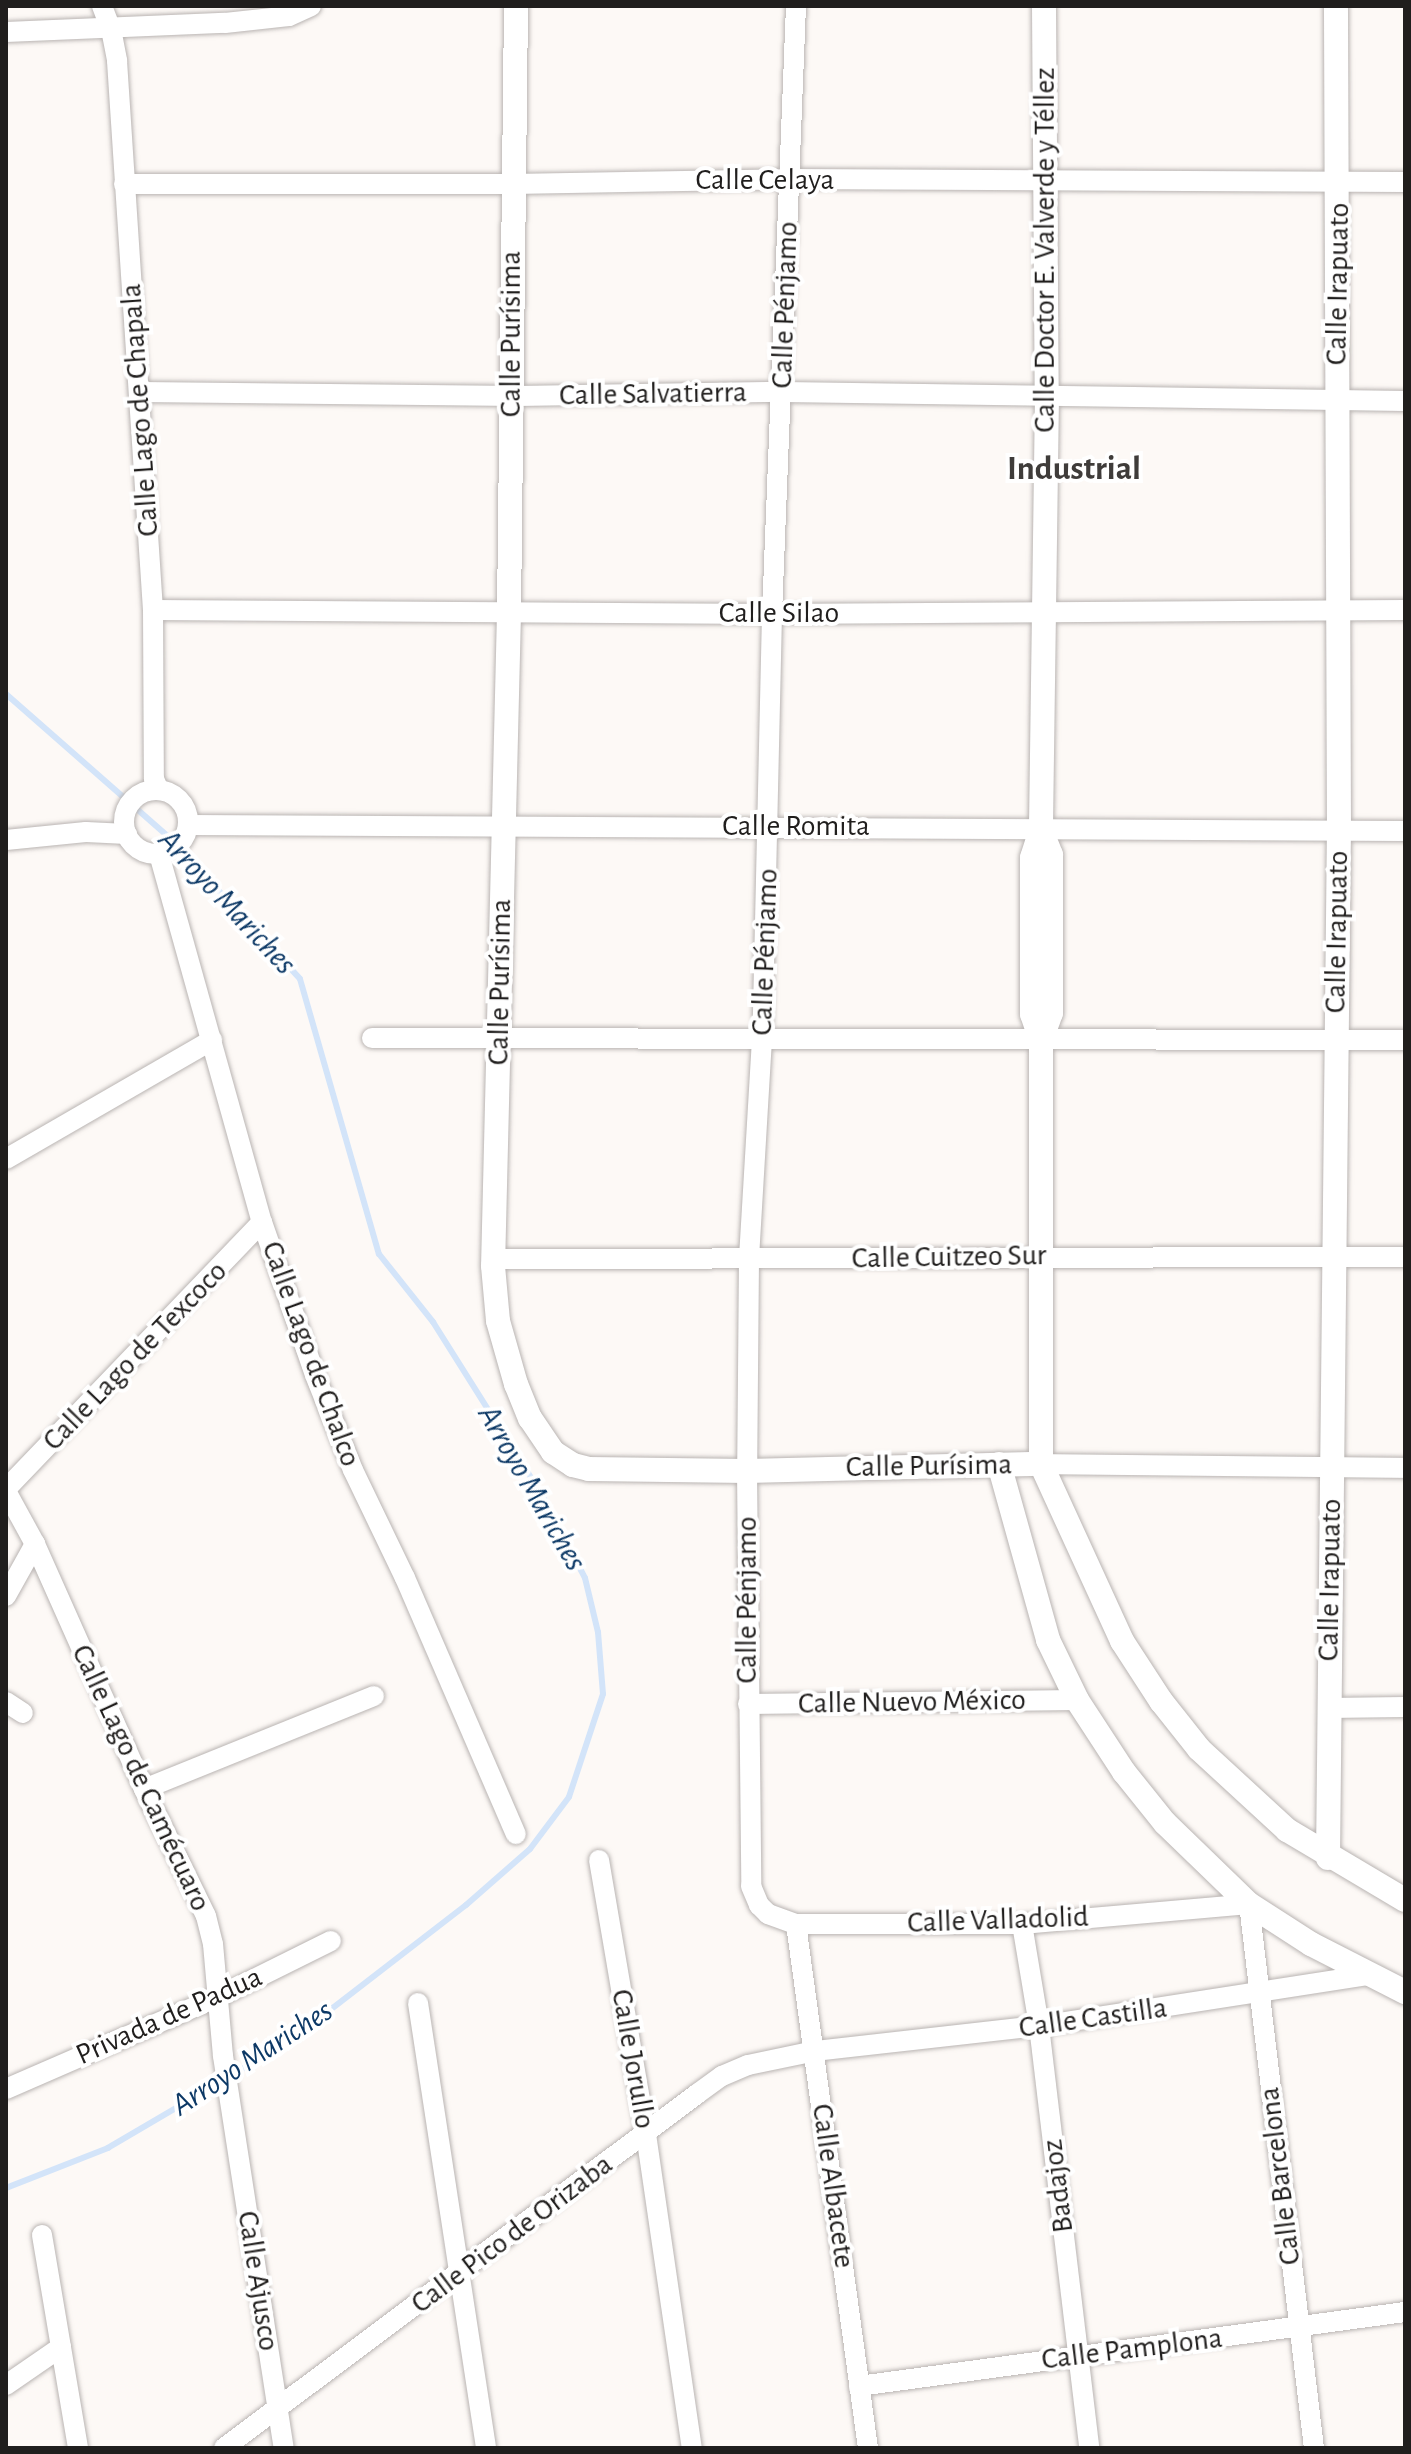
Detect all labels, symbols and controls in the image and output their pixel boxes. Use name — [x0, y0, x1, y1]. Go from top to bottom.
street label: Calle Doctor E. Valverde y Téllez — [1027, 67, 1063, 433]
street label: Calle Celaya — [696, 162, 834, 198]
street label: Calle Irapuato — [1319, 203, 1357, 365]
street label: Calle Pénjamo — [764, 221, 806, 389]
street label: Calle Purísima — [493, 251, 529, 417]
street label: Calle Lago de Chapala — [113, 282, 167, 538]
street label: Calle Salvatierra — [559, 374, 747, 414]
district label: Industrial — [1007, 450, 1141, 490]
street label: Calle Silao — [719, 595, 839, 631]
street label: Calle Romita — [722, 808, 870, 844]
water label: Arroyo Mariches — [150, 821, 304, 983]
street label: Calle Irapuato — [1318, 851, 1356, 1013]
street label: Calle Pénjamo — [744, 868, 786, 1036]
street label: Calle Purísima — [481, 898, 519, 1066]
street label: Calle Lago de Chalco — [254, 1237, 368, 1471]
street label: Calle Cuitzeo Sur — [851, 1237, 1047, 1277]
street label: Calle Lago de Texcoco — [35, 1254, 235, 1458]
water label: Arroyo Mariches — [469, 1399, 595, 1577]
street label: Calle Purísima — [845, 1447, 1013, 1485]
street label: Calle Irapuato — [1311, 1499, 1349, 1661]
street label: Calle Pénjamo — [729, 1517, 765, 1683]
street label: Calle Lago de Camécuaro — [63, 1639, 219, 1917]
street label: Calle Nuevo México — [798, 1682, 1026, 1722]
street label: Calle Valladolid — [907, 1899, 1089, 1941]
street label: Privada de Padua — [70, 1959, 268, 2073]
street label: Calle Jorullo — [603, 1987, 663, 2131]
street label: Calle Castilla — [1017, 1990, 1169, 2046]
water label: Arroyo Mariches — [164, 1992, 340, 2124]
street label: Calle Barcelona — [1251, 2085, 1309, 2267]
street label: Calle Albacete — [804, 2102, 862, 2270]
street label: Badajoz — [1034, 2137, 1082, 2235]
street label: Calle Pico de Orizaba — [404, 2147, 620, 2321]
street label: Calle Ajusco — [229, 2209, 287, 2353]
street label: Calle Pamplona — [1040, 2320, 1224, 2378]

